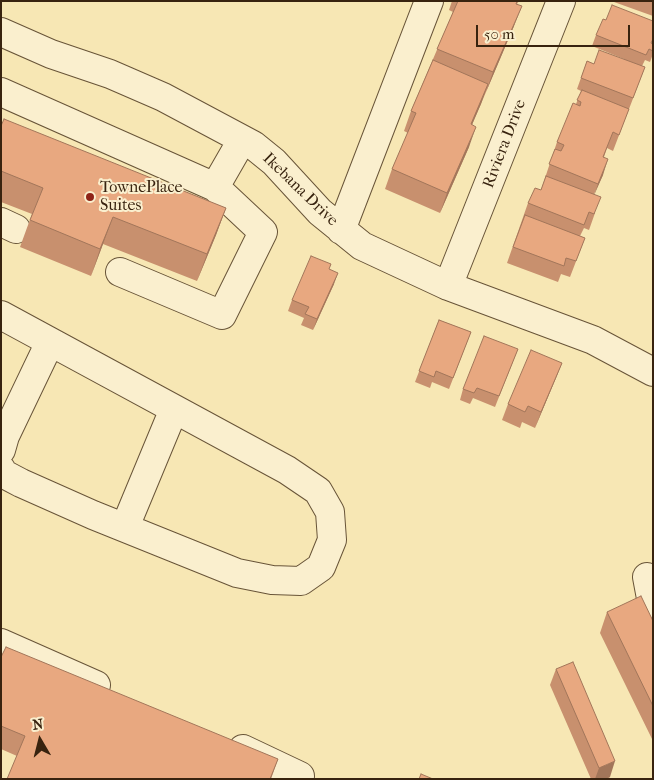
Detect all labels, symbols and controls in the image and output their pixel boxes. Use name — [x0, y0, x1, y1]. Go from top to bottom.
scale bar — [479, 15, 633, 47]
text: 50 m — [484, 25, 514, 43]
street label: Riviera Drive — [479, 97, 531, 191]
street label: Ikebana Drive — [258, 149, 342, 231]
place label: TownePlace Suites — [100, 178, 182, 216]
marker: TownePlace Suites — [84, 191, 96, 203]
north arrow — [15, 715, 65, 765]
text: N — [31, 715, 44, 734]

